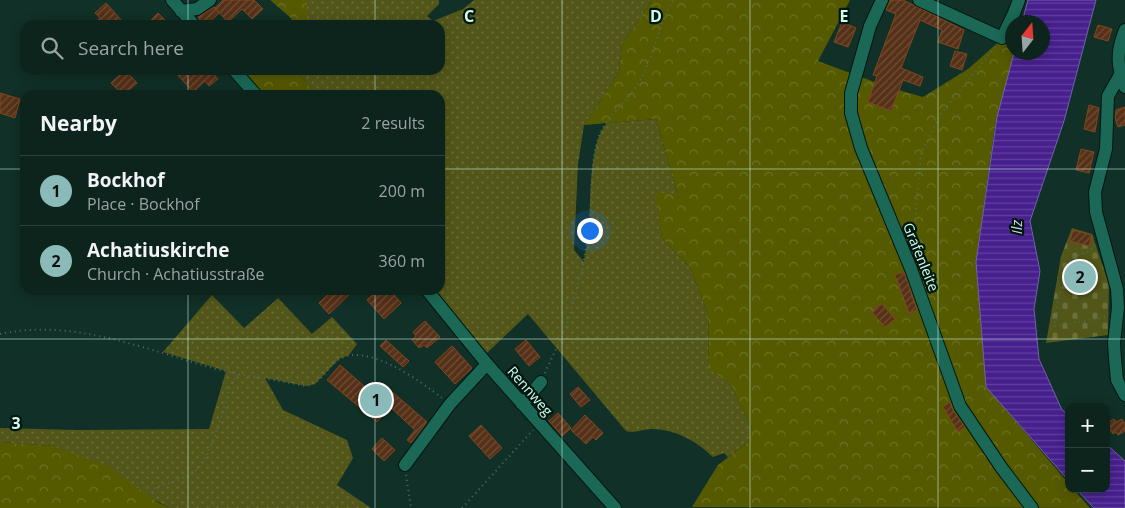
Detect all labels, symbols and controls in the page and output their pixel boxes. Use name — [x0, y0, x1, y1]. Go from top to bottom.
text: C — [464, 5, 474, 27]
text: D — [650, 5, 662, 27]
text: E — [840, 5, 849, 27]
north arrow — [1005, 15, 1050, 60]
search box — [20, 20, 445, 75]
icon: search — [38, 34, 66, 62]
text: Search here — [78, 35, 184, 61]
text: Nearby — [40, 109, 117, 137]
text: 2 results — [361, 112, 425, 134]
text: Bockhof — [87, 167, 165, 193]
text: 1 — [51, 180, 61, 202]
text: 200 m — [379, 180, 425, 202]
text: Place · Bockhof — [87, 193, 200, 215]
your location — [577, 218, 603, 244]
water label: Ilz — [1006, 219, 1026, 234]
street label: Grafenleite — [899, 220, 944, 294]
text: Achatiuskirche — [87, 237, 230, 263]
text: 2 — [51, 250, 61, 272]
text: 360 m — [379, 250, 425, 272]
pin: 2 — [1064, 258, 1096, 296]
text: Church · Achatiusstraße — [87, 263, 265, 285]
street label: Rennweg — [504, 362, 557, 420]
pin: 1 — [360, 381, 392, 419]
map controls — [1065, 403, 1110, 493]
button: + — [1065, 403, 1110, 448]
text: 3 — [11, 412, 21, 434]
button: − — [1065, 448, 1110, 493]

